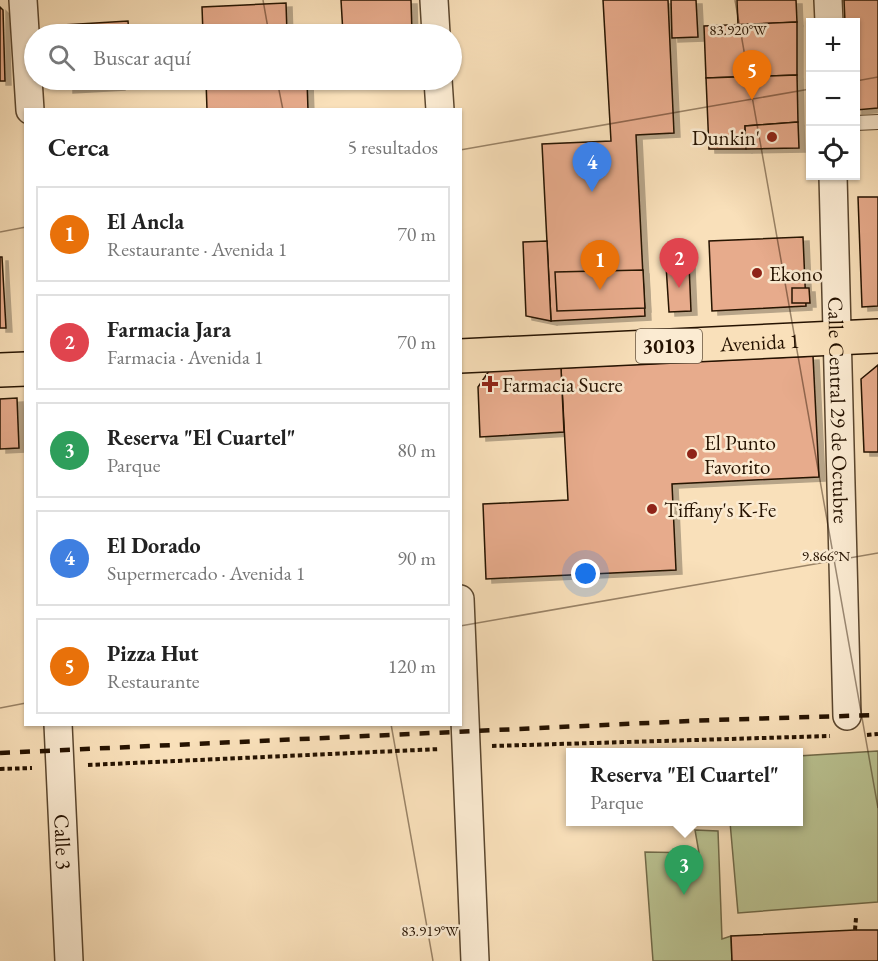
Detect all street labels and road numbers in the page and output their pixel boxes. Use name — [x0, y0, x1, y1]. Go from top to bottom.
street label: Calle Central 29 de Octubre — [823, 296, 856, 524]
street label: Avenida 1 — [718, 326, 800, 357]
road number: 30103 — [636, 329, 702, 363]
street label: Calle 3 — [49, 813, 78, 870]

